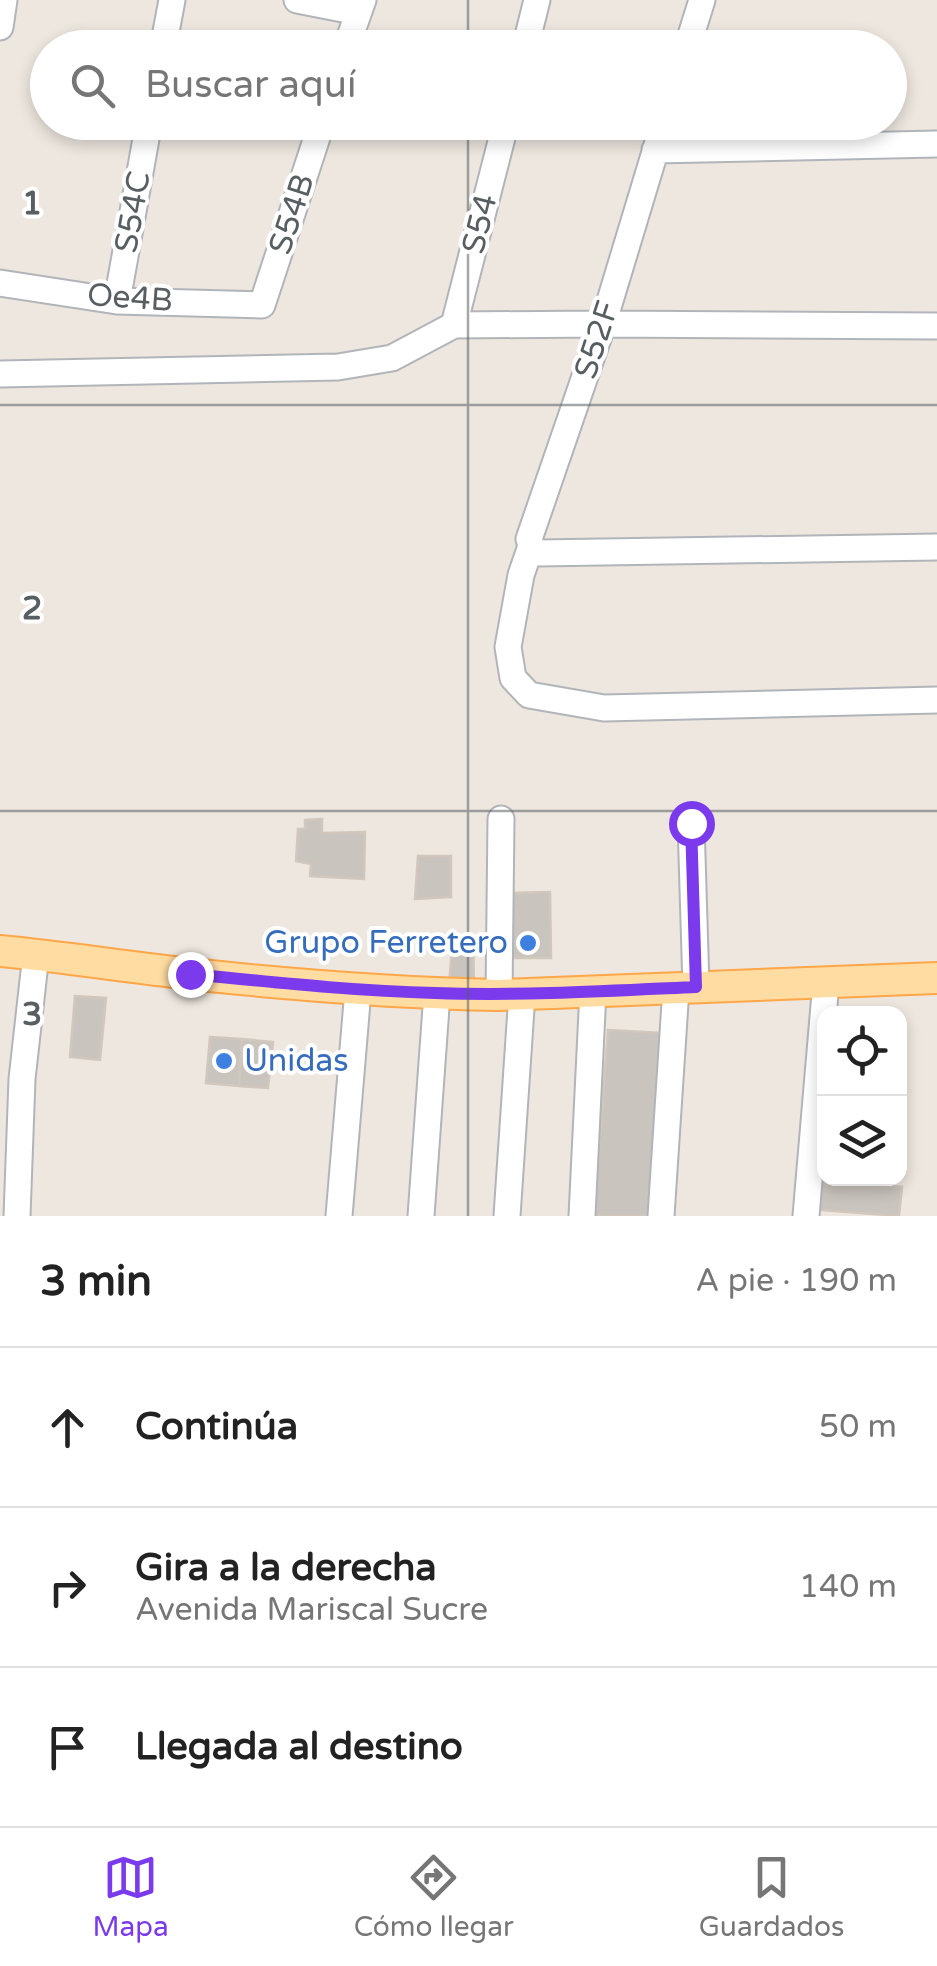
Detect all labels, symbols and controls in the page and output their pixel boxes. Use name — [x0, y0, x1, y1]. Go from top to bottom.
search box — [30, 30, 907, 140]
icon: search — [65, 58, 120, 113]
text: Buscar aquí — [145, 62, 356, 108]
street label: S54C — [107, 168, 159, 256]
street label: S54B — [261, 169, 323, 259]
text: 1 — [22, 185, 42, 223]
street label: S54 — [454, 190, 506, 258]
street label: Oe4B — [86, 276, 174, 320]
street label: S52F — [567, 296, 627, 384]
text: 2 — [22, 590, 42, 628]
route start — [669, 801, 715, 847]
place label: Grupo Ferretero — [264, 924, 508, 962]
marker: Grupo Ferretero — [517, 932, 539, 954]
route end — [168, 952, 214, 998]
text: 3 — [22, 996, 42, 1034]
map controls — [817, 1006, 907, 1186]
button: locate — [817, 1006, 907, 1096]
place label: Unidas — [244, 1042, 349, 1080]
marker: Unidas — [213, 1050, 235, 1072]
button: layers — [817, 1096, 907, 1186]
text: 3 min — [40, 1256, 152, 1307]
text: A pie · 190 m — [696, 1262, 897, 1300]
icon: ahead — [40, 1400, 95, 1455]
text: Continúa — [135, 1404, 298, 1450]
text: 50 m — [819, 1408, 897, 1446]
text: Gira a la derecha — [135, 1545, 437, 1591]
icon: right — [40, 1560, 95, 1615]
text: 140 m — [799, 1568, 897, 1606]
text: Avenida Mariscal Sucre — [135, 1591, 488, 1629]
icon: arrive — [40, 1720, 95, 1775]
text: Llegada al destino — [135, 1724, 463, 1770]
tab: Mapa — [93, 1850, 169, 1944]
tab: Cómo llegar — [354, 1850, 514, 1944]
tab: Guardados — [699, 1850, 845, 1944]

